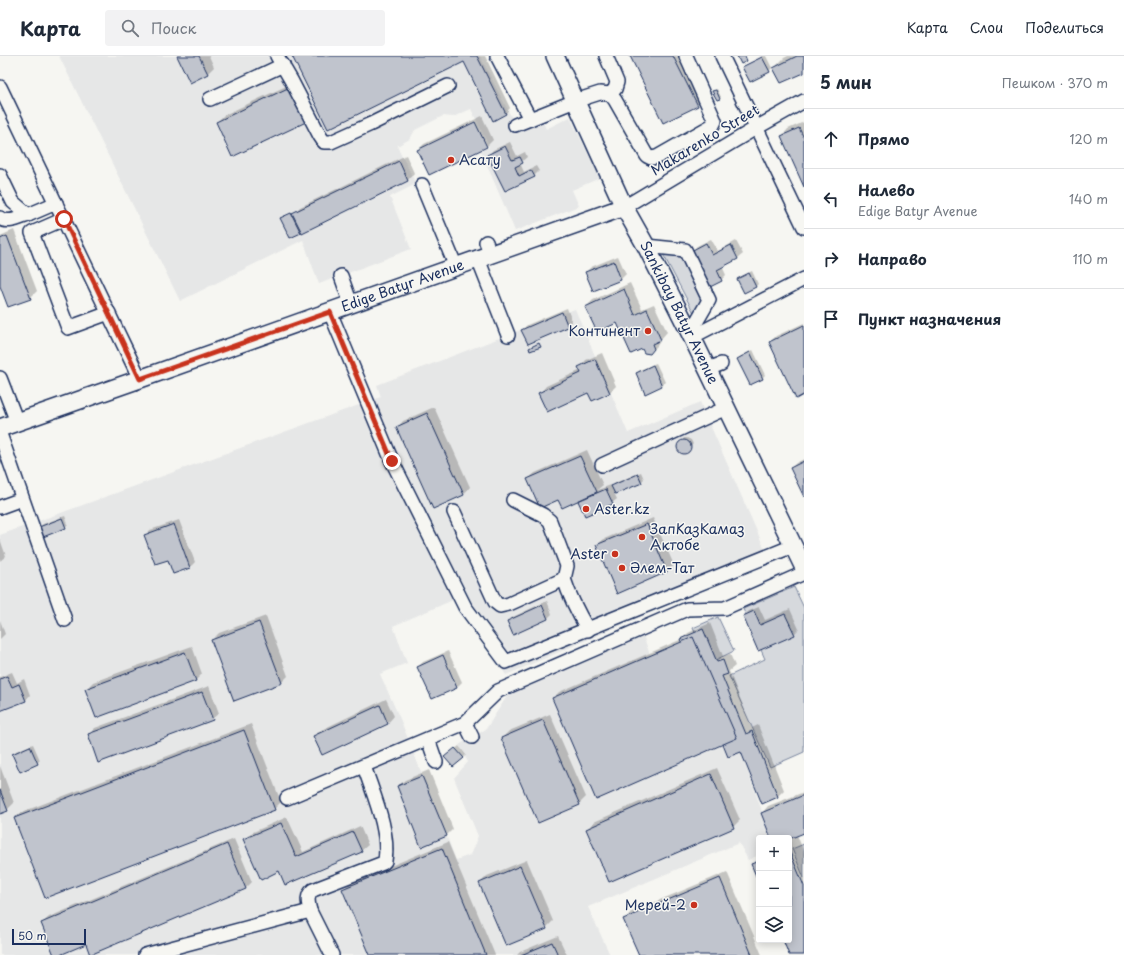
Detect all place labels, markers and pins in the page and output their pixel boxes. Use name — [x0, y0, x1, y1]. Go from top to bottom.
place label: Асату — [459, 149, 501, 170]
marker: Асату — [446, 155, 456, 165]
place label: Континент — [569, 320, 640, 341]
marker: Континент — [643, 326, 653, 336]
place label: Aster.kz — [594, 498, 649, 519]
marker: Aster.kz — [581, 504, 591, 514]
place label: ЗапКазКамаз Актобе — [649, 518, 745, 555]
marker: ЗапКазКамаз Актобе — [637, 532, 647, 542]
place label: Aster — [570, 543, 607, 564]
marker: Aster — [610, 549, 620, 559]
place label: Әлем-Тат — [630, 557, 695, 578]
marker: Әлем-Тат — [617, 563, 627, 573]
place label: Мерей-2 — [625, 894, 686, 915]
marker: Мерей-2 — [689, 900, 699, 910]

